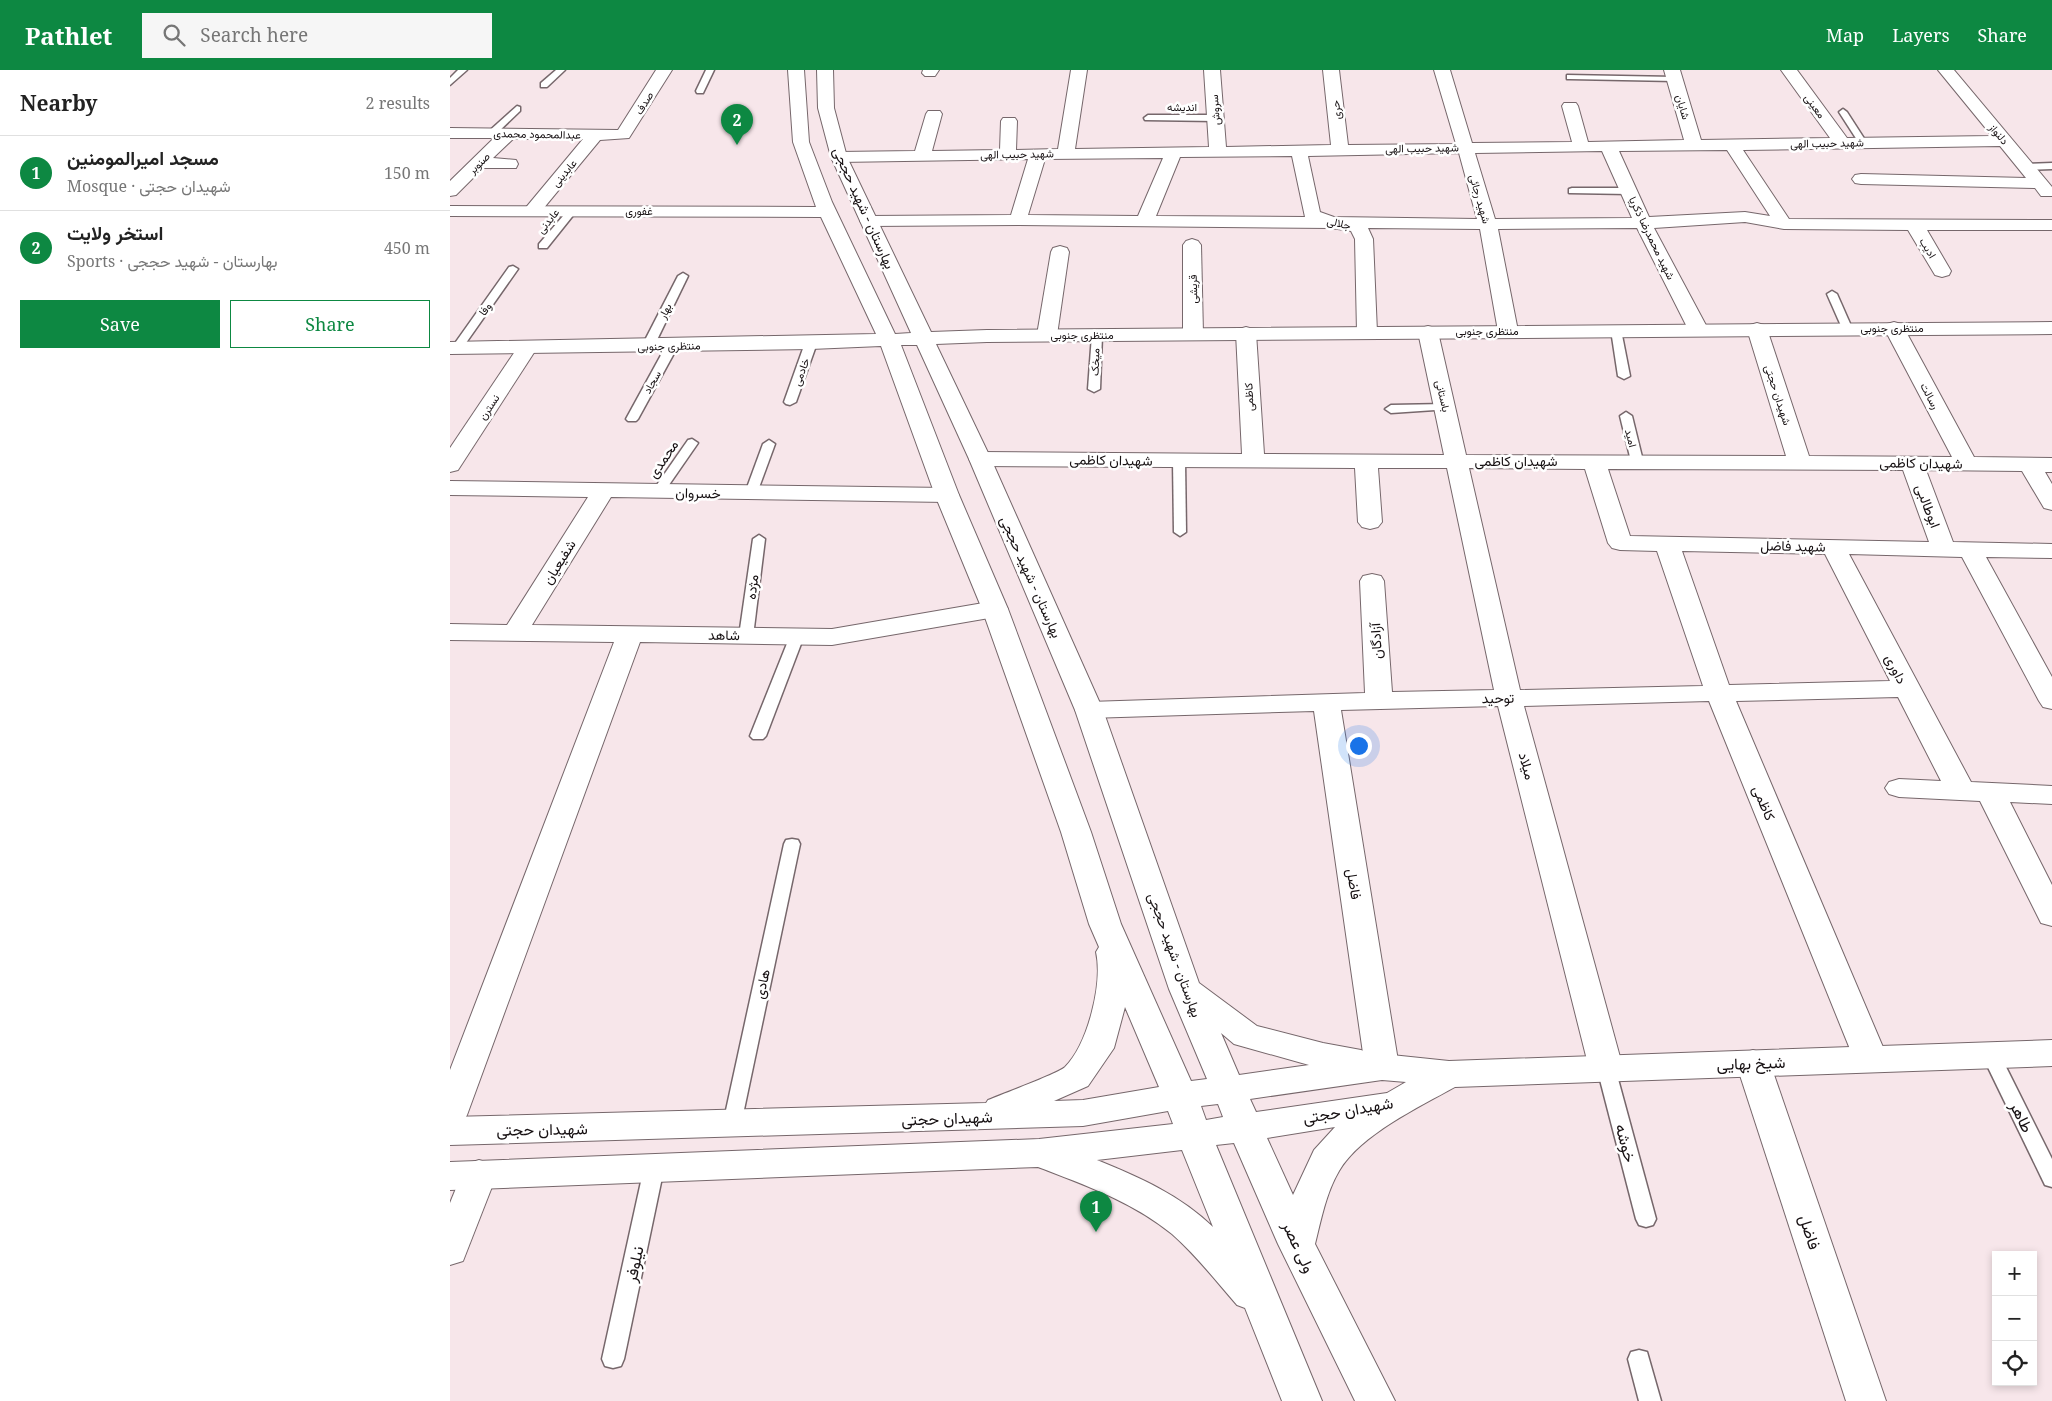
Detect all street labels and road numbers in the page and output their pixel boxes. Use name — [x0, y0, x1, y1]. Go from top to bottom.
street label: صدف — [631, 88, 656, 117]
street label: معینی — [1801, 90, 1829, 121]
street label: شایان — [1673, 93, 1694, 121]
street label: سروش — [1206, 94, 1223, 126]
street label: اندیشه — [1167, 99, 1197, 114]
street label: حری — [1327, 100, 1344, 120]
street label: دلنواز — [1985, 119, 2013, 147]
street label: عبدالمحمود محمدی — [493, 125, 581, 142]
street label: شهید حبیب الهی — [1790, 134, 1864, 151]
street label: شهید حبیب الهی — [1385, 139, 1459, 156]
street label: بهارستان - شهید حججی — [829, 144, 900, 272]
street label: شهید حبیب الهی — [980, 145, 1054, 162]
street label: صنوبر — [464, 148, 493, 178]
street label: عابدینی — [548, 155, 580, 190]
street label: شهید رجائی — [1466, 173, 1495, 226]
street label: شهید محمدرضا ذکریا — [1626, 194, 1679, 282]
street label: غفوری — [625, 203, 653, 218]
street label: عابدنی — [533, 205, 562, 236]
street label: جلالی — [1326, 212, 1353, 233]
street label: ادیب — [1916, 235, 1940, 261]
street label: قریشی — [1185, 274, 1200, 304]
street label: وفا — [475, 299, 494, 318]
street label: بهار — [654, 301, 675, 322]
street label: منتظری جنوبی — [1860, 320, 1924, 335]
street label: منتظری جنوبی — [1455, 323, 1519, 338]
street label: منتظری جنوبی — [1050, 327, 1114, 342]
street label: منتظری جنوبی — [637, 337, 701, 354]
street label: میخک — [1087, 348, 1102, 376]
street label: خادمی — [789, 356, 812, 388]
street label: شهیدان حجتی — [1762, 363, 1795, 427]
street label: سجاد — [639, 367, 664, 396]
street label: باستانی — [1433, 379, 1454, 413]
street label: رسالت — [1917, 380, 1944, 412]
street label: کاظمی — [1240, 382, 1257, 412]
street label: نسترن — [475, 391, 503, 422]
street label: امید — [1622, 427, 1641, 449]
street label: محمدی — [643, 436, 682, 482]
street label: شهیدان کاظمی — [1069, 449, 1153, 470]
street label: شهیدان کاظمی — [1474, 451, 1558, 470]
street label: شهیدان کاظمی — [1879, 452, 1963, 473]
street label: ابوطالبی — [1911, 481, 1946, 531]
street label: خسروان — [675, 483, 721, 502]
street label: بهارستان - شهید حججی — [996, 513, 1067, 641]
street label: شهید فاضل — [1760, 535, 1826, 556]
street label: شفیعیان — [537, 536, 580, 588]
street label: مژده — [741, 573, 762, 601]
street label: آزادگان — [1365, 621, 1386, 660]
street label: شاهد — [708, 625, 740, 644]
street label: داوری — [1881, 651, 1912, 687]
street label: توحید — [1482, 688, 1514, 707]
street label: میلاد — [1515, 750, 1540, 782]
street label: کاظمی — [1749, 782, 1780, 823]
street label: فاضل — [1343, 867, 1366, 901]
street label: بهارستان - شهید حججی — [1144, 890, 1207, 1020]
street label: هادی — [749, 967, 774, 1001]
street label: شیخ بهایی — [1716, 1051, 1786, 1076]
street label: شهیدان حجتی — [1301, 1091, 1395, 1129]
street label: طاهر — [2005, 1097, 2039, 1136]
street label: شهیدان حجتی — [901, 1105, 993, 1131]
street label: شهیدان حجتی — [496, 1117, 588, 1141]
street label: خوشه — [1610, 1121, 1642, 1165]
street label: فاضل — [1794, 1212, 1826, 1252]
street label: ولی عصر — [1277, 1217, 1320, 1276]
street label: نیلوفر — [619, 1244, 649, 1285]

